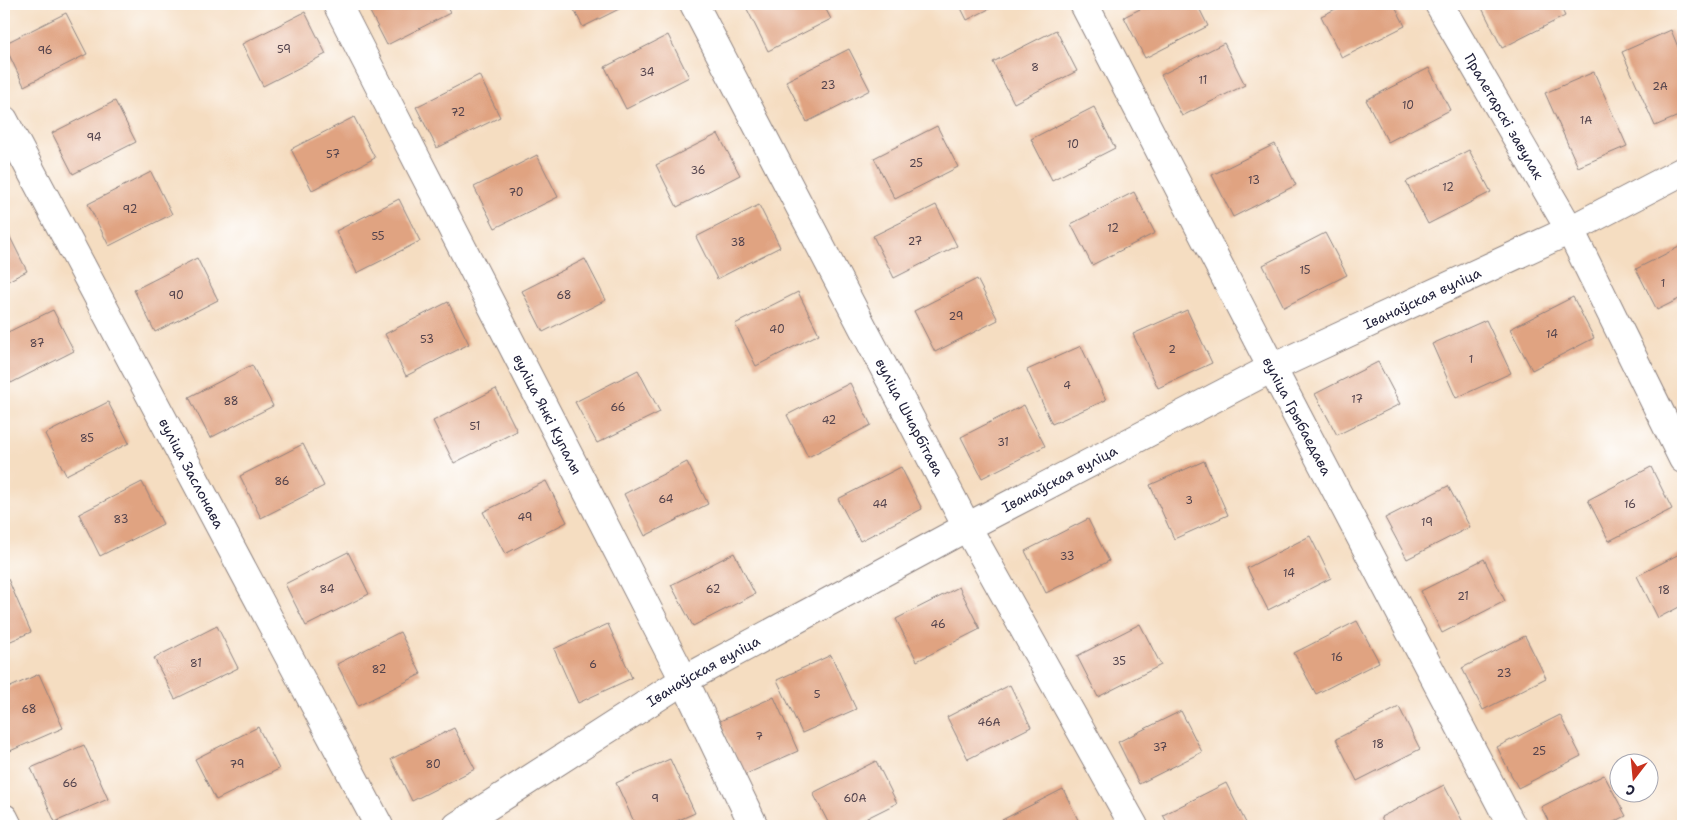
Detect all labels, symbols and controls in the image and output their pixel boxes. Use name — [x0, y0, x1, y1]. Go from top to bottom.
house number: 59 — [277, 42, 291, 57]
house number: 96 — [37, 43, 53, 58]
street label: Пралетарскі завулак — [1461, 50, 1548, 183]
house number: 8 — [1031, 60, 1039, 75]
house number: 34 — [640, 65, 655, 80]
house number: 11 — [1199, 73, 1207, 88]
house number: 23 — [821, 78, 835, 93]
house number: 2А — [1652, 79, 1668, 94]
house number: 10 — [1402, 98, 1414, 113]
house number: 72 — [451, 105, 465, 120]
house number: 1А — [1580, 113, 1592, 128]
house number: 94 — [87, 130, 102, 145]
house number: 10 — [1067, 137, 1079, 152]
house number: 57 — [326, 147, 340, 162]
house number: 25 — [909, 156, 923, 171]
house number: 36 — [690, 163, 706, 178]
house number: 13 — [1248, 173, 1260, 188]
house number: 12 — [1442, 180, 1454, 195]
house number: 70 — [508, 185, 524, 200]
house number: 92 — [123, 202, 137, 217]
house number: 12 — [1107, 221, 1119, 236]
house number: 55 — [371, 229, 385, 244]
house number: 27 — [908, 234, 923, 249]
house number: 38 — [730, 235, 746, 250]
house number: 15 — [1299, 263, 1311, 278]
street label: Іванаўская вуліца — [1360, 263, 1484, 333]
house number: 1 — [1661, 276, 1665, 291]
house number: 90 — [168, 288, 184, 303]
house number: 68 — [557, 288, 571, 303]
house number: 29 — [949, 309, 963, 324]
house number: 40 — [769, 322, 785, 337]
house number: 14 — [1546, 327, 1558, 342]
house number: 53 — [420, 332, 434, 347]
house number: 87 — [30, 336, 45, 351]
house number: 2 — [1168, 342, 1176, 357]
street label: вуліца Янкі Купалы — [509, 351, 586, 477]
house number: 1 — [1469, 352, 1473, 367]
street label: вуліца Грыбаедава — [1259, 354, 1336, 479]
street label: вуліца Шчарбітава — [871, 355, 948, 479]
house number: 4 — [1063, 378, 1071, 393]
house number: 17 — [1351, 392, 1363, 407]
house number: 88 — [223, 394, 239, 409]
house number: 66 — [610, 400, 626, 415]
house number: 42 — [822, 413, 836, 428]
street label: вуліца Заслонава — [155, 415, 228, 532]
house number: 51 — [470, 419, 480, 434]
house number: 85 — [80, 431, 94, 446]
house number: 31 — [997, 435, 1009, 450]
street label: Іванаўская вуліца — [999, 441, 1121, 516]
house number: 86 — [274, 474, 290, 489]
house number: 64 — [658, 492, 674, 507]
house number: 3 — [1185, 493, 1193, 508]
house number: 44 — [872, 497, 888, 512]
house number: 16 — [1624, 497, 1636, 512]
house number: 49 — [518, 510, 532, 525]
house number: 83 — [114, 512, 128, 527]
house number: 19 — [1421, 515, 1433, 530]
house number: 33 — [1060, 549, 1074, 564]
house number: 14 — [1283, 566, 1295, 581]
house number: 84 — [320, 582, 335, 597]
house number: 62 — [706, 582, 720, 597]
house number: 18 — [1658, 583, 1670, 598]
house number: 21 — [1457, 589, 1469, 604]
house number: 46 — [930, 617, 946, 632]
street label: Іванаўская вуліца — [643, 632, 763, 711]
house number: 16 — [1331, 650, 1343, 665]
house number: 35 — [1112, 654, 1126, 669]
house number: 81 — [190, 656, 202, 671]
house number: 6 — [589, 657, 597, 672]
house number: 82 — [372, 662, 386, 677]
house number: 23 — [1497, 666, 1511, 681]
house number: 5 — [814, 687, 821, 702]
house number: 68 — [22, 702, 36, 717]
house number: 46А — [977, 715, 1001, 730]
house number: 7 — [755, 729, 763, 744]
house number: 18 — [1372, 737, 1384, 752]
house number: 37 — [1153, 740, 1168, 755]
house number: 25 — [1532, 744, 1546, 759]
north arrow — [1610, 752, 1660, 802]
house number: 79 — [230, 757, 245, 772]
house number: 80 — [425, 757, 441, 772]
house number: 66 — [62, 776, 78, 791]
text: С — [1624, 781, 1637, 800]
house number: 9 — [651, 791, 659, 806]
house number: 60А — [843, 791, 867, 806]

